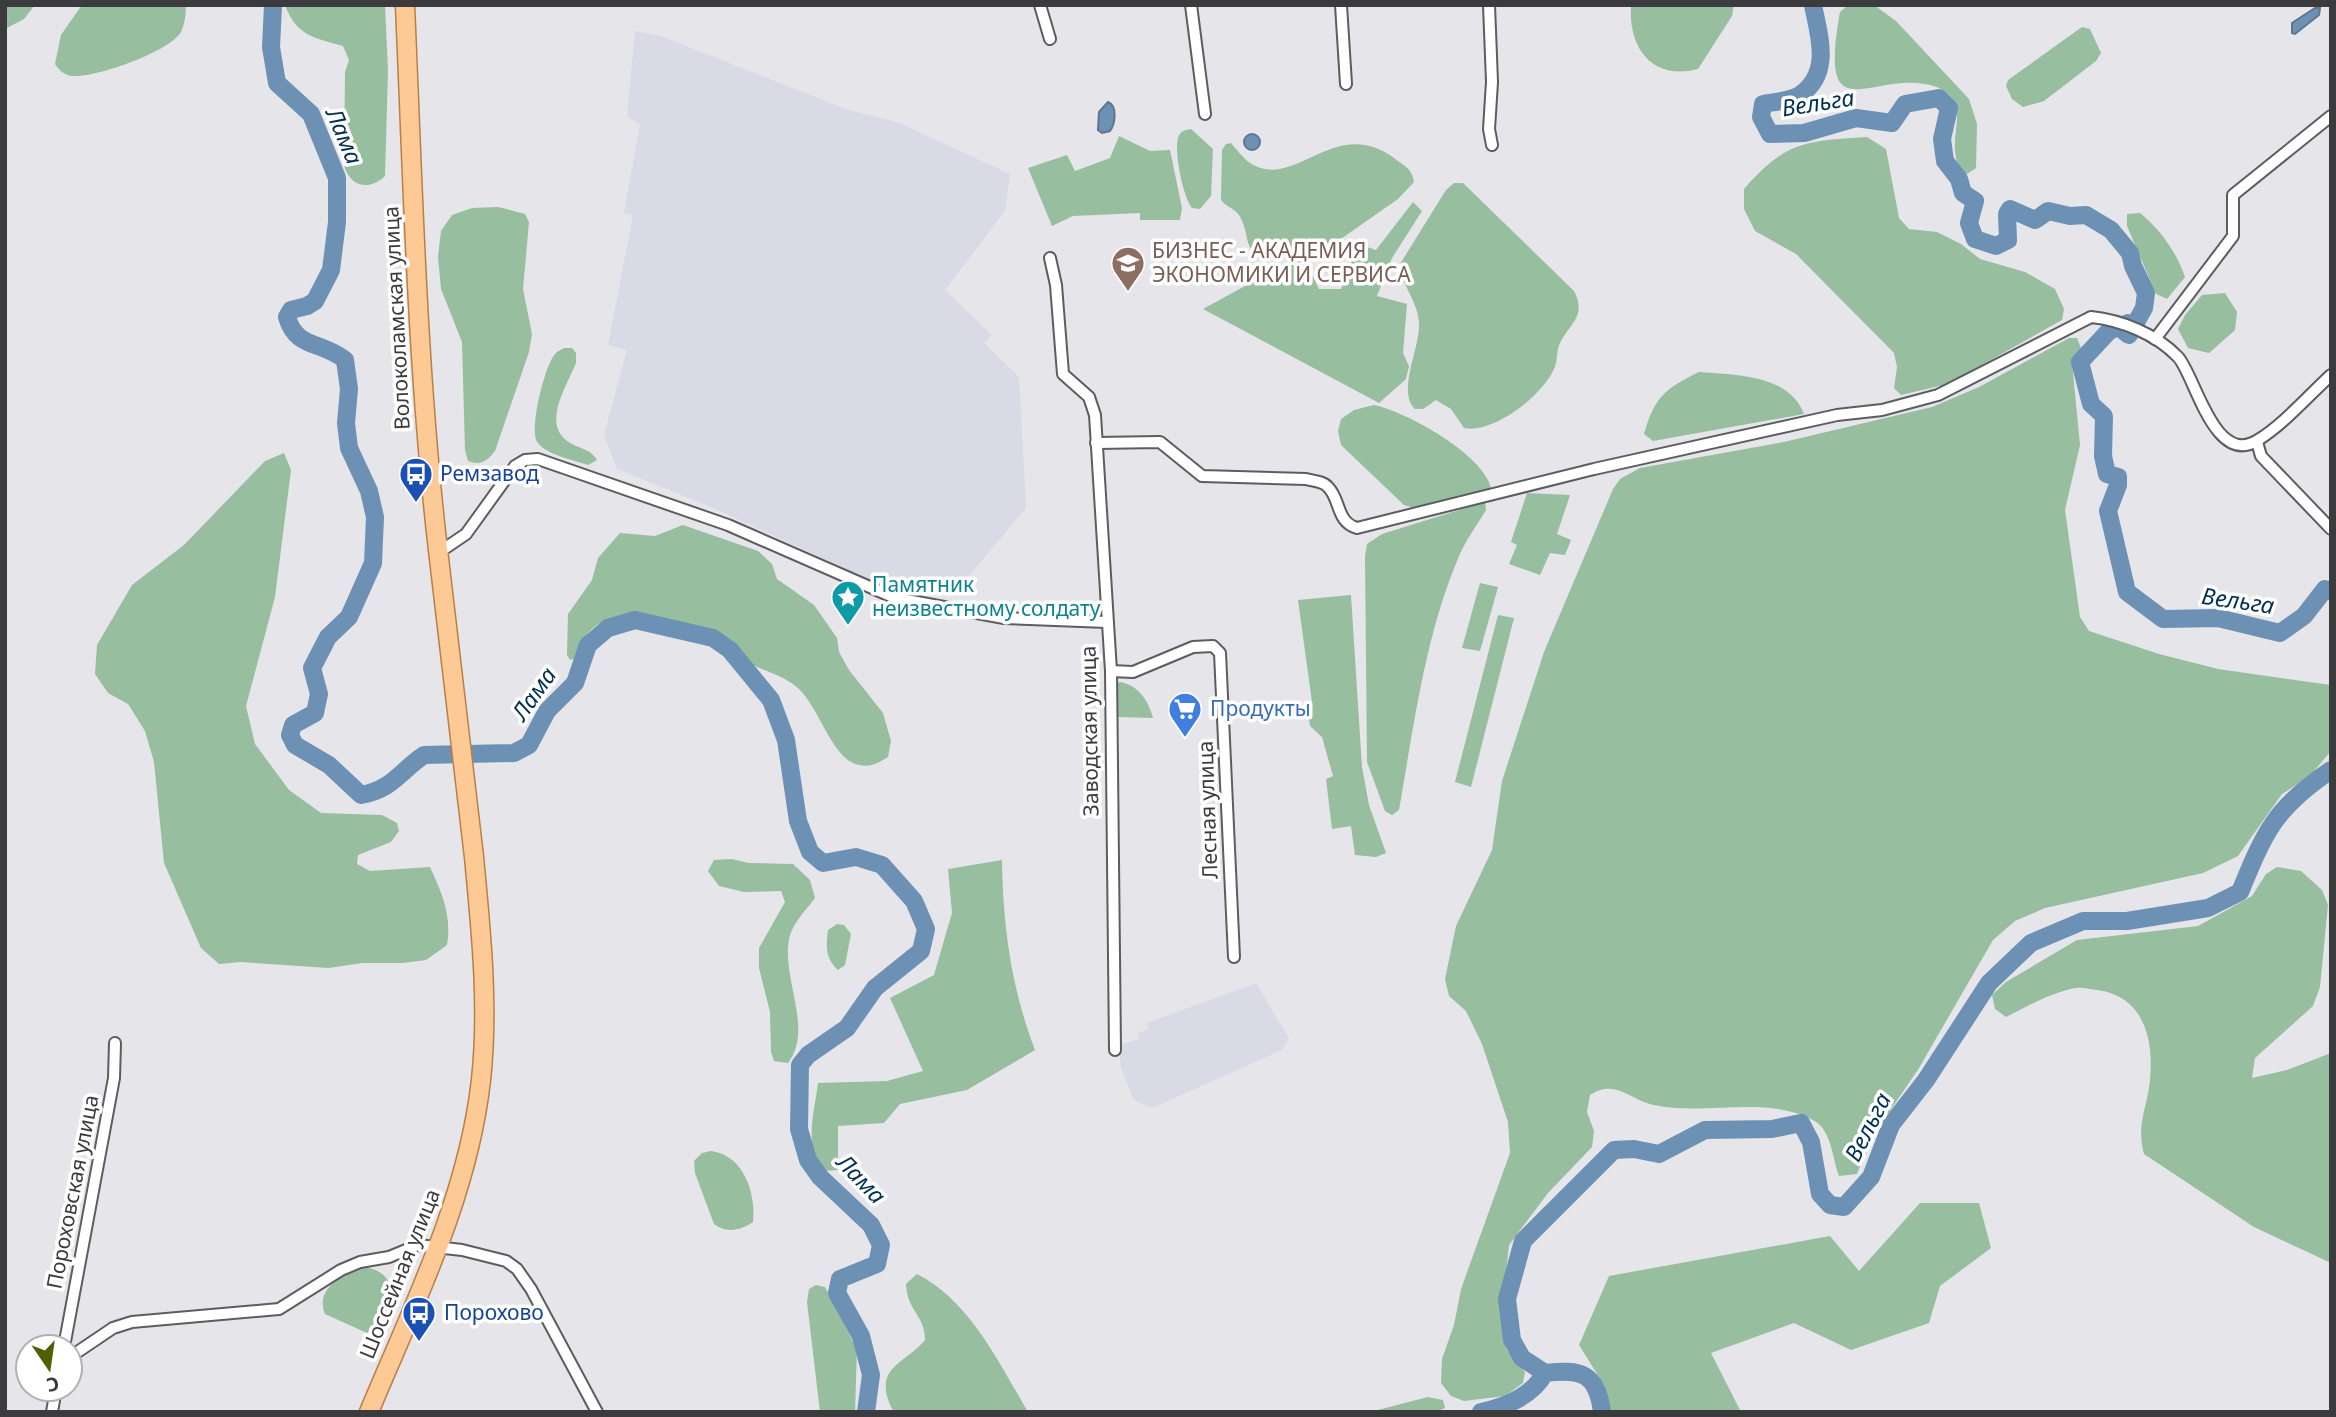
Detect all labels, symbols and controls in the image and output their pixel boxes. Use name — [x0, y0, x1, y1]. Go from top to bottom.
water label: Вельга — [1779, 81, 1856, 124]
water label: Лама — [318, 101, 371, 169]
street label: Волоколамская улица — [376, 205, 416, 431]
place label: БИЗНЕС - АКАДЕМИЯ ЭКОНОМИКИ И СЕРВИСА — [1152, 236, 1411, 288]
school or university icon: БИЗНЕС - АКАДЕМИЯ ЭКОНОМИКИ И СЕРВИСА — [1109, 244, 1147, 293]
bus stop icon: Ремзавод — [397, 455, 435, 504]
place label: Ремзавод — [440, 459, 539, 487]
place label: Памятник неизвестному солдату — [872, 570, 1101, 622]
place icon: Памятник неизвестному солдату — [829, 578, 867, 627]
water label: Вельга — [2200, 579, 2276, 621]
street label: Заводская улица — [1074, 646, 1104, 817]
water label: Лама — [503, 660, 563, 727]
supermarket icon: Продукты — [1166, 690, 1204, 739]
place label: Продукты — [1210, 694, 1311, 722]
street label: Лесная улица — [1191, 740, 1223, 880]
water label: Вельга — [1836, 1087, 1898, 1166]
street label: Пороховская улица — [39, 1092, 105, 1291]
water label: Лама — [829, 1145, 894, 1211]
street label: Шоссейная улица — [352, 1185, 446, 1363]
bus stop icon: Порохово — [400, 1294, 438, 1343]
place label: Порохово — [444, 1298, 544, 1326]
north arrow — [14, 1333, 84, 1403]
text: С — [44, 1371, 62, 1399]

